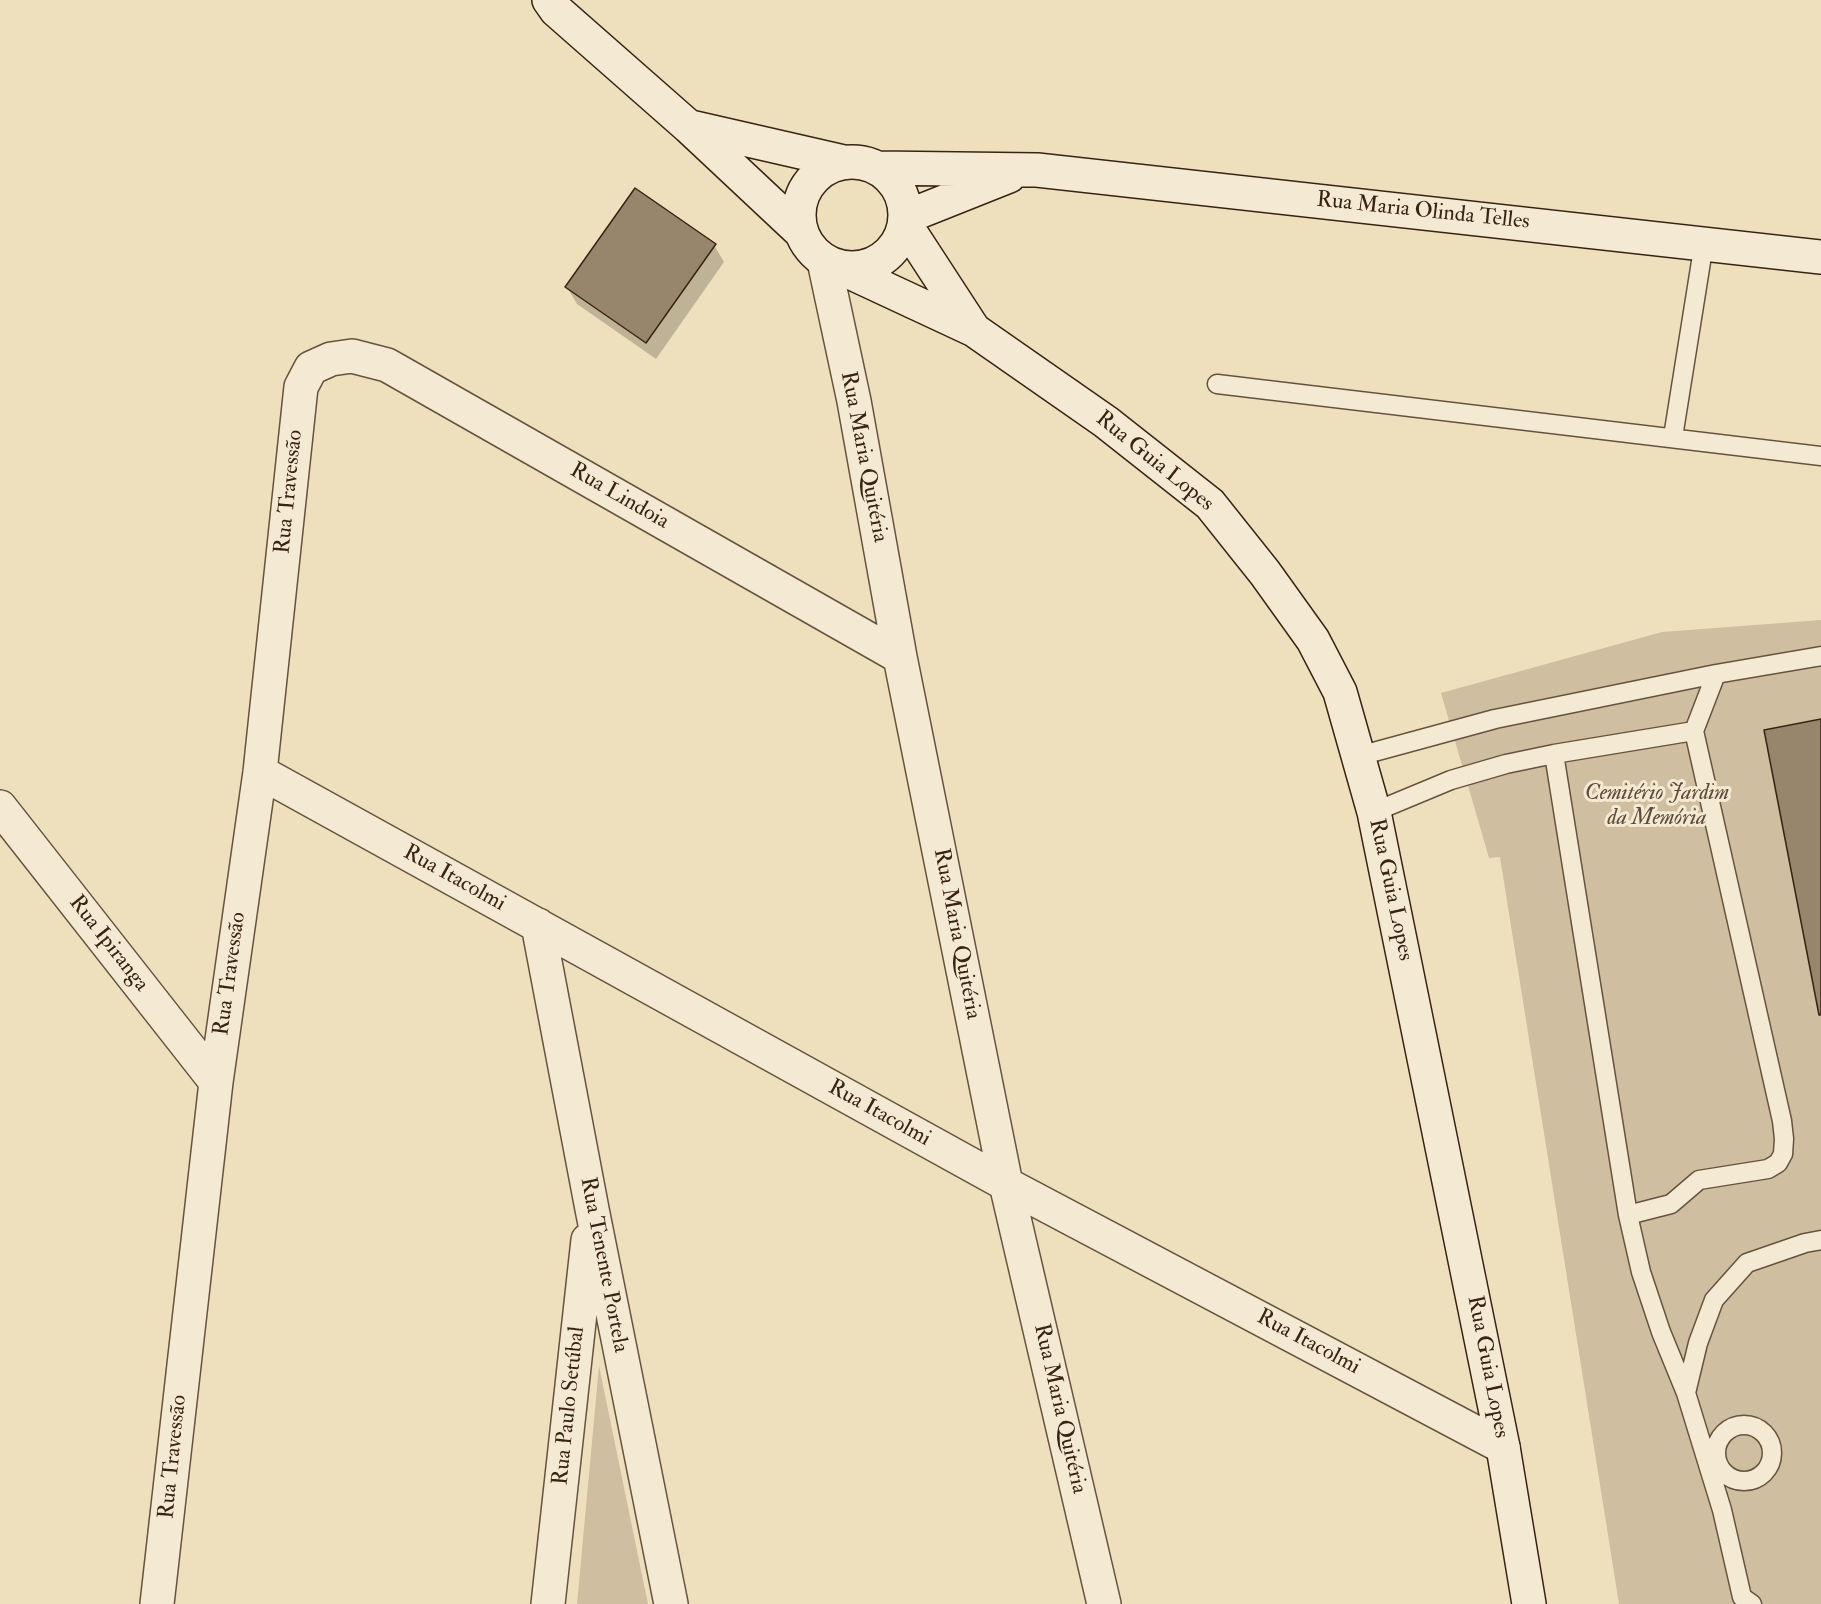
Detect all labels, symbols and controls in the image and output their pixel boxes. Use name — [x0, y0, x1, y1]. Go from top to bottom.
street label: Rua Maria Olinda Telles — [1315, 188, 1531, 236]
street label: Rua Maria Quitéria — [833, 369, 893, 545]
street label: Rua Guia Lopes — [1090, 406, 1218, 518]
street label: Rua Travessão — [270, 429, 310, 555]
street label: Rua Lindoia — [565, 458, 673, 536]
park label: Cemitério Jardim da Memória — [1585, 781, 1729, 832]
street label: Rua Guia Lopes — [1362, 817, 1418, 963]
street label: Rua Itacolmi — [398, 840, 510, 918]
street label: Rua Maria Quitéria — [926, 846, 986, 1022]
street label: Rua Ipiranga — [62, 891, 154, 997]
street label: Rua Travessão — [209, 910, 253, 1038]
street label: Rua Itacolmi — [823, 1075, 935, 1153]
street label: Rua Tenente Portela — [573, 1175, 633, 1355]
street label: Rua Guia Lopes — [1460, 1294, 1514, 1440]
street label: Rua Itacolmi — [1252, 1305, 1364, 1381]
street label: Rua Maria Quitéria — [1027, 1321, 1091, 1497]
street label: Rua Paulo Setúbal — [549, 1325, 591, 1487]
street label: Rua Travessão — [154, 1394, 194, 1520]

